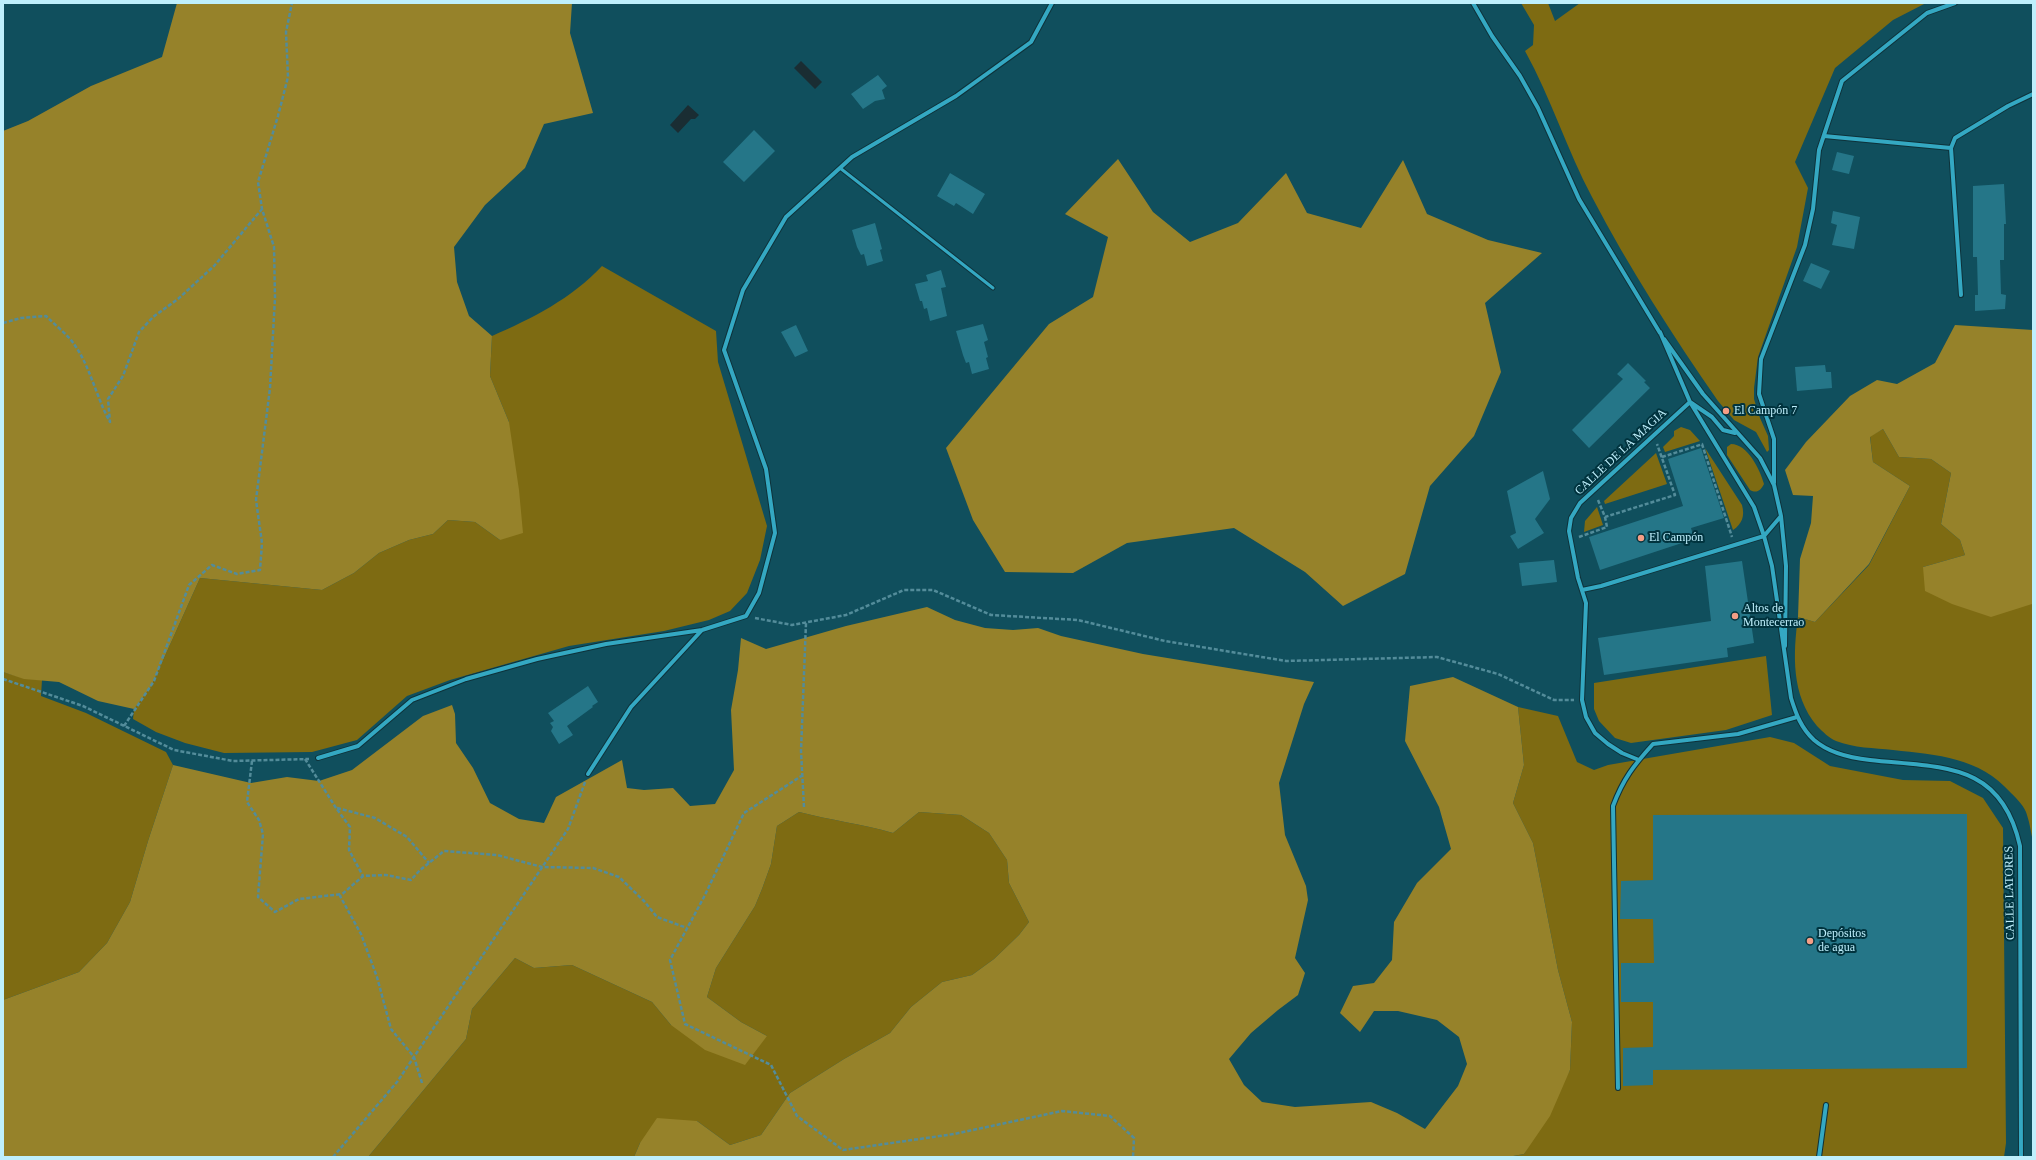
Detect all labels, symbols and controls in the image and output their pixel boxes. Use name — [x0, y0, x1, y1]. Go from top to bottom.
place label: El Campón 7 — [1734, 404, 1797, 418]
street label: CALLE DE LA MAGIA — [1572, 406, 1670, 498]
marker: El Campón 7 — [1721, 406, 1731, 416]
place label: El Campón — [1649, 531, 1703, 545]
marker: El Campón — [1636, 533, 1646, 543]
place label: Altos de Montecerrao — [1743, 602, 1804, 630]
marker: Altos de Montecerrao — [1730, 611, 1740, 621]
street label: CALLE LATORES — [2002, 846, 2018, 940]
place label: Depósitos de agua — [1818, 927, 1866, 955]
marker: Depósitos de agua — [1805, 936, 1815, 946]

